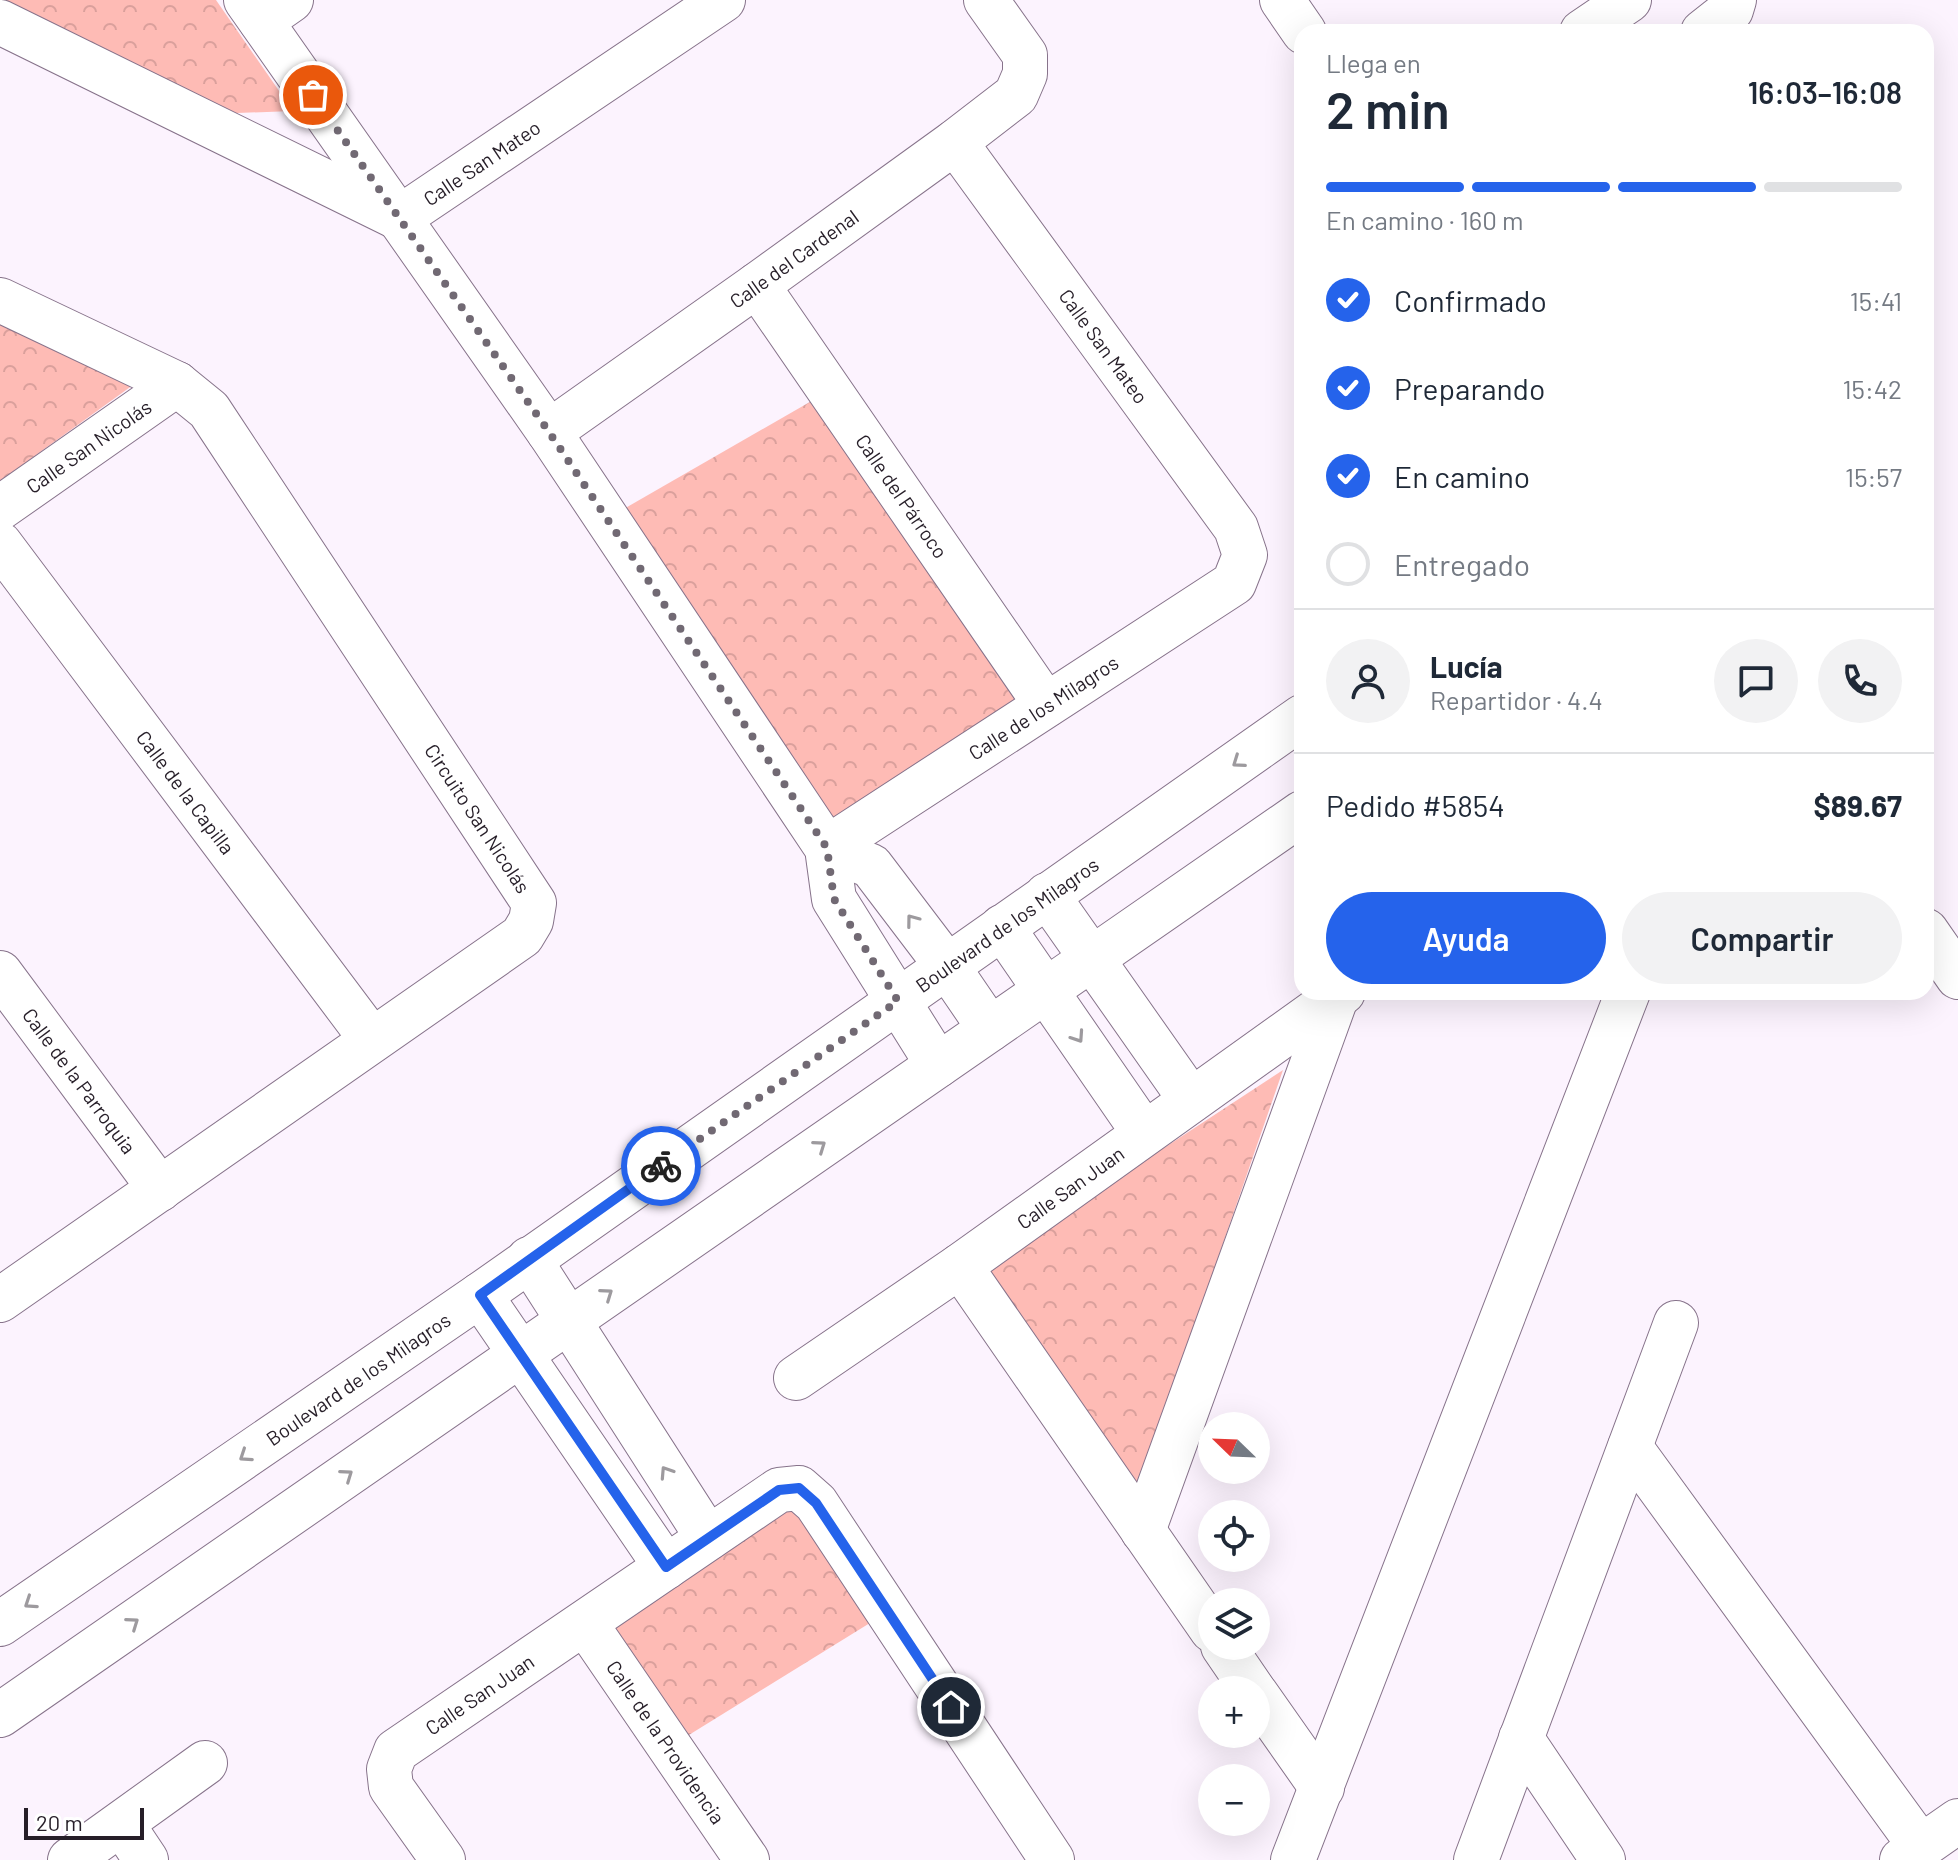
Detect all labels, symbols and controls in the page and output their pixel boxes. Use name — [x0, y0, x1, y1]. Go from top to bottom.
text: Llega en — [1326, 47, 1421, 78]
pin — [279, 61, 347, 129]
icon: bag — [291, 73, 335, 117]
text: 16:03–16:08 — [1748, 74, 1902, 110]
text: 2 min — [1326, 77, 1450, 139]
street label: Calle San Mateo — [418, 115, 545, 210]
street label: Calle del Cardenal — [725, 204, 863, 313]
text: En camino · 160 m — [1326, 204, 1524, 235]
icon: check — [1326, 278, 1370, 322]
text: Confirmado — [1394, 282, 1547, 318]
street label: Calle San Mateo — [1054, 284, 1154, 408]
text: 15:41 — [1850, 285, 1902, 316]
icon: check — [1326, 366, 1370, 410]
text: Preparando — [1394, 370, 1545, 406]
text: 15:42 — [1842, 373, 1902, 404]
street label: Calle San Nicolás — [21, 394, 156, 498]
street label: Calle del Párroco — [851, 429, 953, 562]
icon: check — [1326, 454, 1370, 498]
text: En camino — [1394, 458, 1530, 494]
text: 15:57 — [1845, 461, 1902, 492]
text: Entregado — [1394, 546, 1530, 582]
button: person — [1326, 639, 1410, 723]
button: chat — [1714, 639, 1798, 723]
button: phone — [1818, 639, 1902, 723]
text: Lucía — [1430, 648, 1503, 684]
street label: Calle de los Milagros — [964, 650, 1122, 765]
text: Repartidor · 4.4 — [1430, 684, 1603, 715]
street label: Calle de la Capilla — [132, 725, 240, 859]
street label: Circuito San Nicolás — [420, 739, 536, 897]
one-way arrow — [1233, 752, 1247, 767]
text: Pedido #5854 — [1326, 787, 1505, 823]
text: $89.67 — [1814, 787, 1902, 823]
street label: Boulevard de los Milagros — [911, 852, 1103, 997]
button: Ayuda — [1326, 892, 1606, 984]
button: Compartir — [1622, 892, 1902, 984]
one-way arrow — [907, 914, 921, 929]
street label: Calle de la Parroquia — [18, 1003, 142, 1158]
one-way arrow — [1068, 1028, 1083, 1043]
courier — [621, 1126, 701, 1206]
one-way arrow — [812, 1141, 826, 1156]
street label: Calle San Juan — [1012, 1141, 1128, 1234]
icon: bike — [639, 1144, 683, 1188]
one-way arrow — [598, 1289, 612, 1304]
street label: Boulevard de los Milagros — [261, 1307, 455, 1450]
north arrow — [1198, 1412, 1270, 1484]
map controls — [1198, 1412, 1270, 1836]
one-way arrow — [239, 1446, 253, 1461]
one-way arrow — [661, 1467, 676, 1481]
one-way arrow — [339, 1470, 353, 1485]
button: locate — [1198, 1500, 1270, 1572]
button: layers — [1198, 1588, 1270, 1660]
one-way arrow — [25, 1593, 39, 1608]
one-way arrow — [125, 1618, 139, 1633]
street label: Calle San Juan — [421, 1649, 538, 1740]
street label: Calle de la Providencia — [602, 1656, 731, 1828]
pin — [917, 1673, 985, 1741]
button: + — [1198, 1676, 1270, 1748]
icon: home — [929, 1685, 973, 1729]
button: − — [1198, 1764, 1270, 1836]
scale bar — [24, 1804, 144, 1840]
text: 20 m — [36, 1809, 83, 1835]

